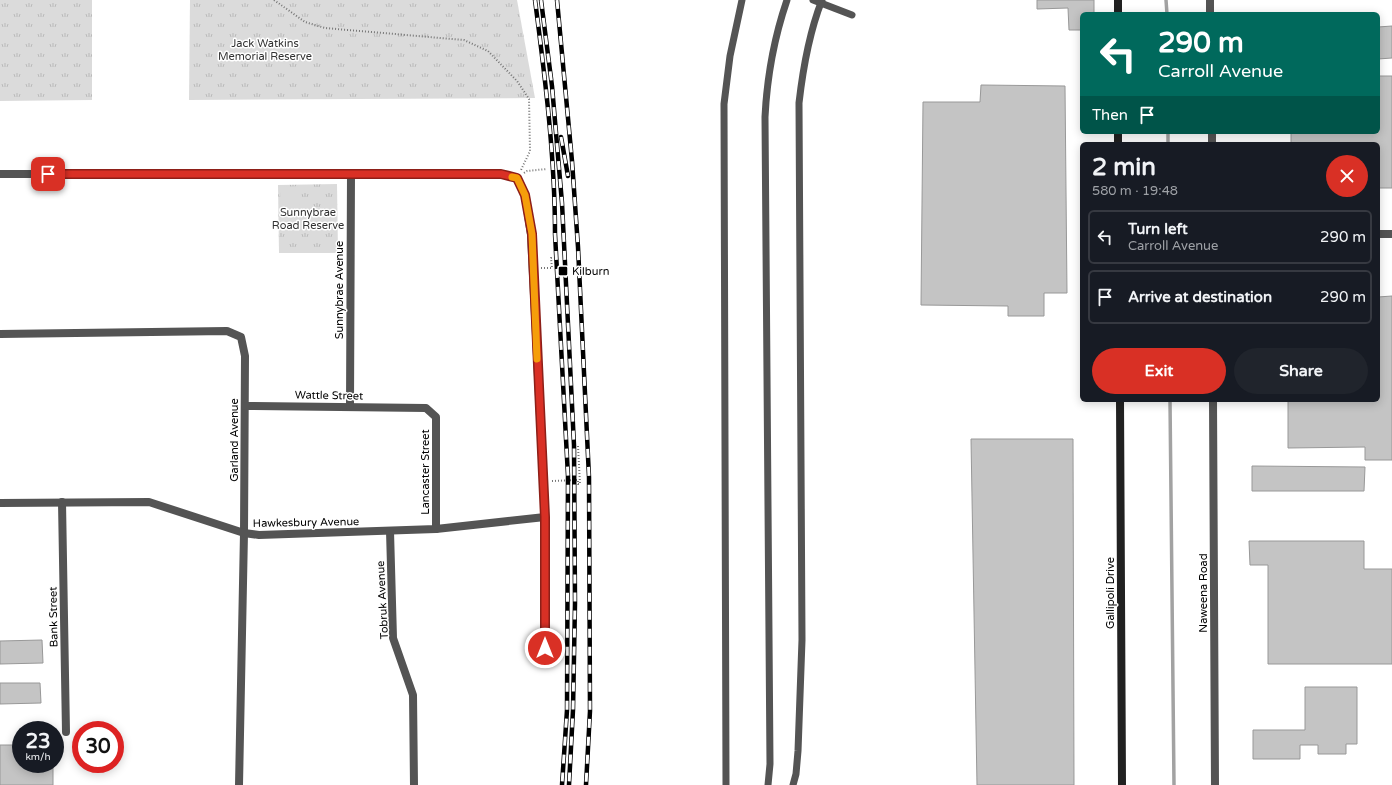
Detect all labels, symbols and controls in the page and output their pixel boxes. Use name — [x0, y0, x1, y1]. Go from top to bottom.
text: 290 m — [1158, 26, 1244, 60]
icon: left — [1092, 28, 1144, 80]
park label: Jack Watkins Memorial Reserve — [218, 37, 312, 63]
text: Carroll Avenue — [1158, 60, 1283, 82]
icon: arrive — [1136, 104, 1158, 126]
text: Then — [1092, 106, 1128, 124]
text: 2 min — [1092, 153, 1156, 182]
button: close — [1326, 155, 1368, 197]
pin — [31, 157, 65, 191]
icon: arrive — [37, 163, 59, 185]
text: 580 m · 19:48 — [1092, 183, 1178, 199]
park label: Sunnybrae Road Reserve — [272, 206, 344, 232]
text: Turn left — [1128, 220, 1188, 238]
icon: left — [1094, 226, 1116, 248]
text: 290 m — [1320, 228, 1366, 246]
text: Carroll Avenue — [1128, 238, 1218, 254]
street label: Sunnybrae Avenue — [333, 241, 346, 339]
marker: Kilburn — [557, 265, 569, 277]
place label: Kilburn — [572, 265, 609, 278]
icon: arrive — [1094, 286, 1116, 308]
text: Arrive at destination — [1128, 288, 1272, 306]
text: 290 m — [1320, 288, 1366, 306]
button: Exit — [1092, 348, 1226, 394]
button: Share — [1234, 348, 1368, 394]
street label: Wattle Street — [295, 388, 363, 403]
street label: Garland Avenue — [228, 398, 241, 482]
street label: Lancaster Street — [419, 429, 432, 515]
street label: Hawkesbury Avenue — [253, 515, 359, 530]
street label: Naweena Road — [1197, 553, 1210, 633]
street label: Gallipoli Drive — [1104, 557, 1117, 629]
street label: Tobruk Avenue — [374, 560, 391, 640]
street label: Bank Street — [46, 586, 61, 647]
position arrow — [524, 627, 566, 669]
speed limit sign: 30 — [72, 721, 124, 773]
text: 23 — [25, 730, 51, 754]
text: km/h — [25, 751, 51, 763]

